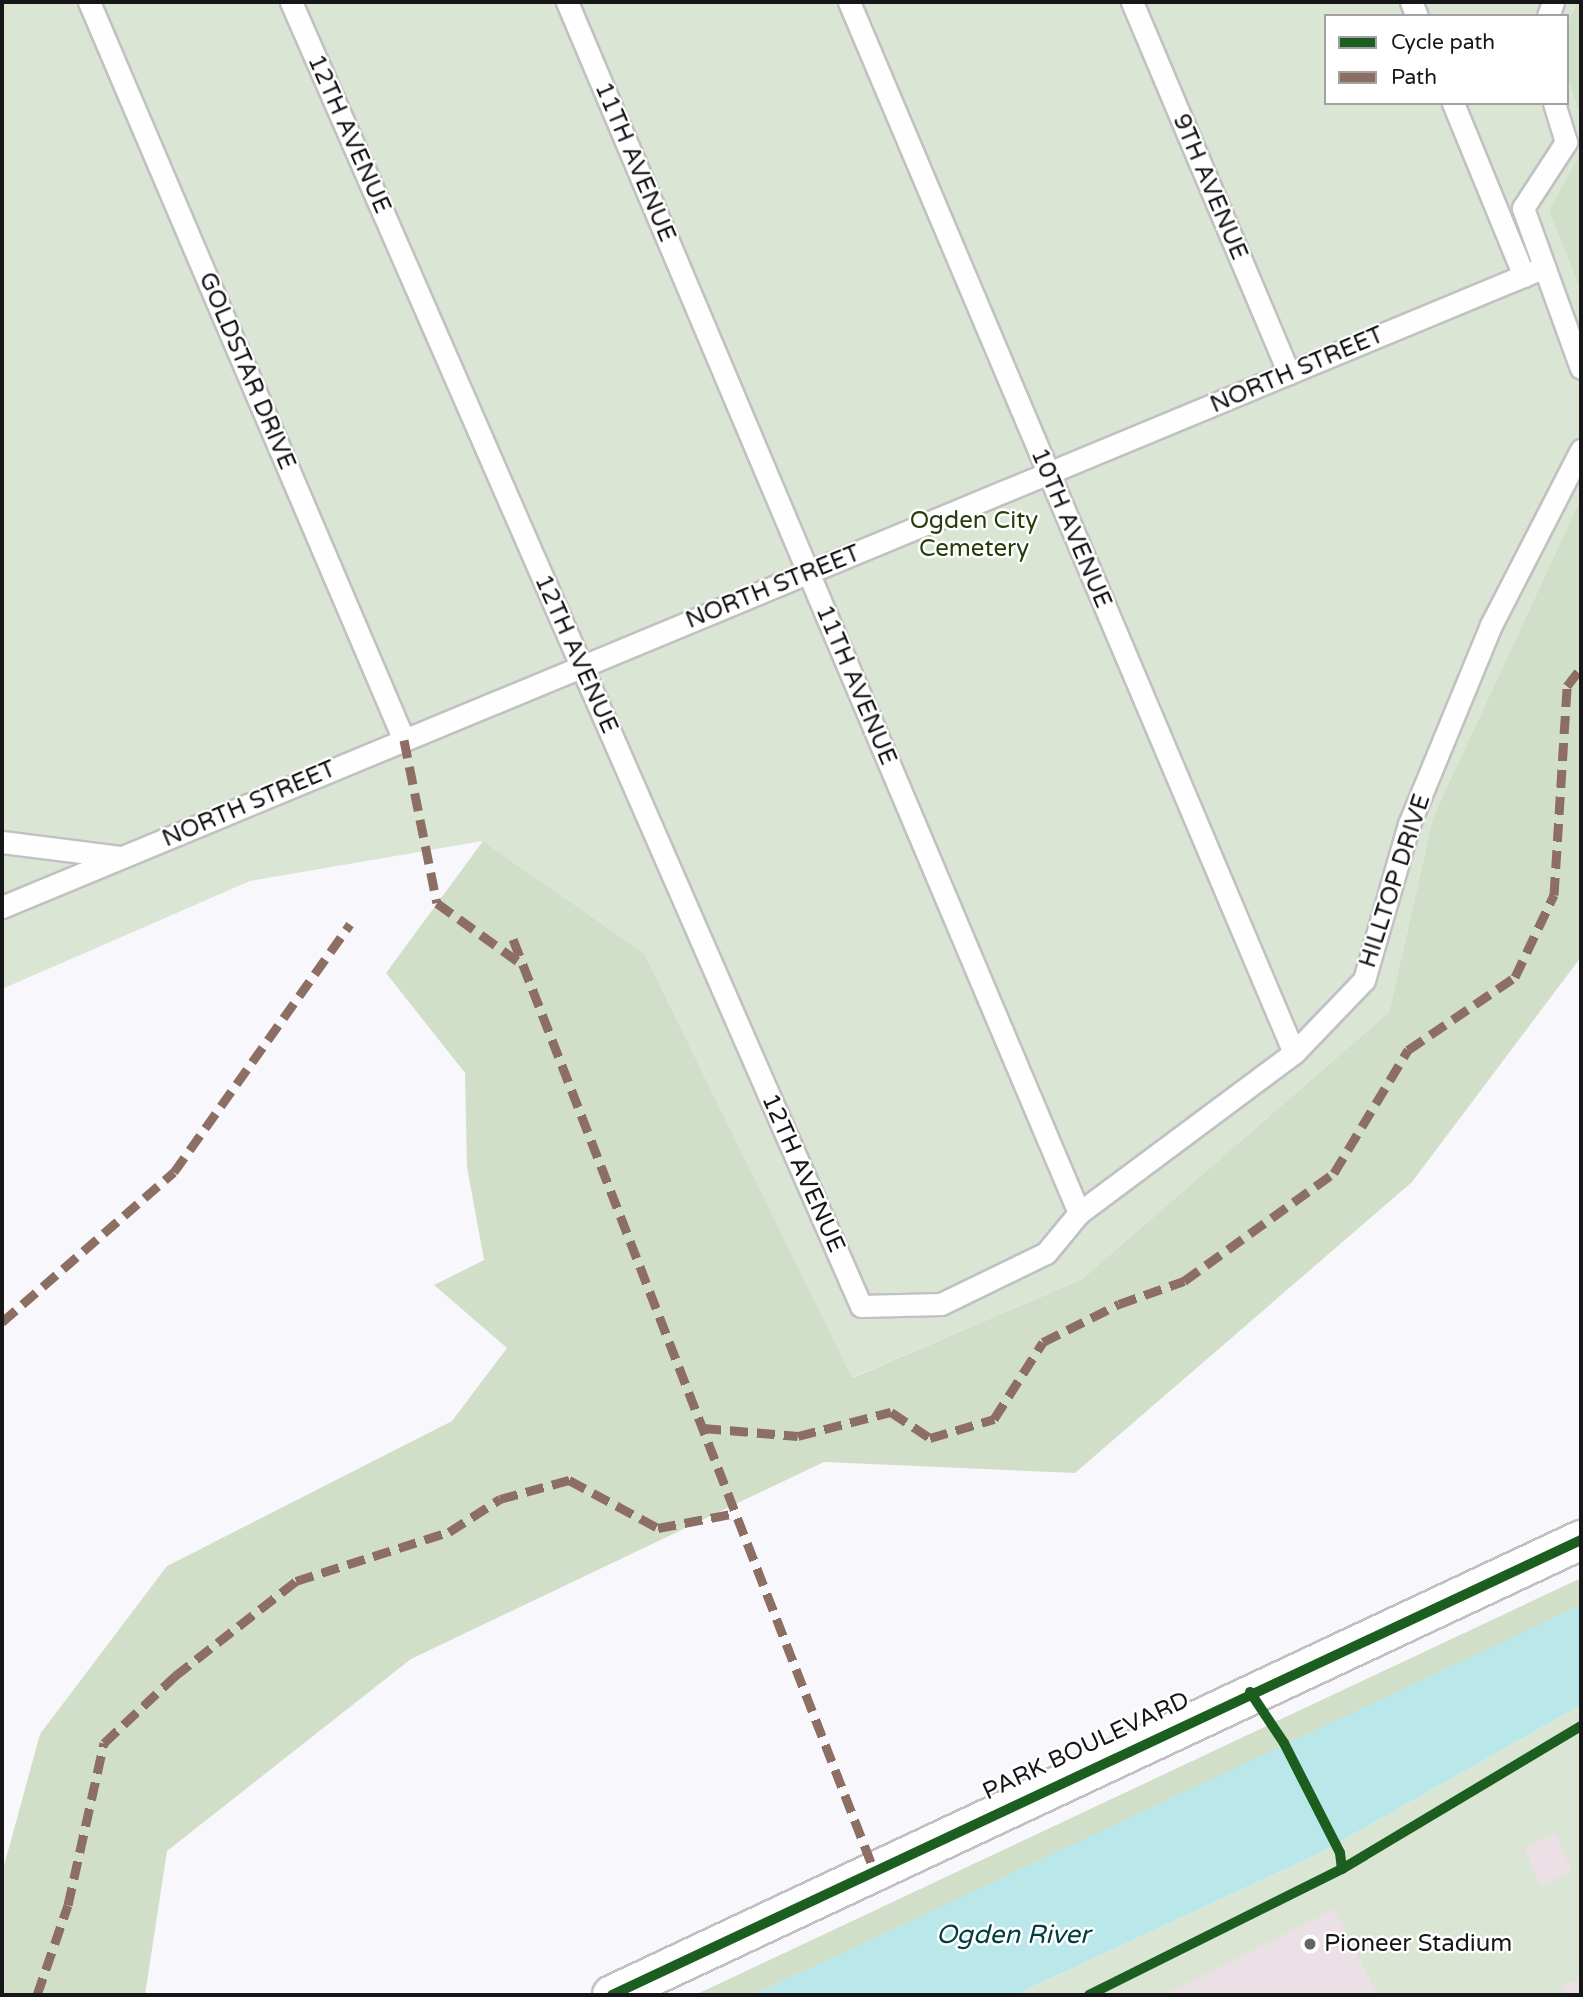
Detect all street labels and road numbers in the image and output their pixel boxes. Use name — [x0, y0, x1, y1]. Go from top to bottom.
street label: 12TH AVENUE — [301, 50, 397, 218]
street label: 11TH AVENUE — [588, 78, 682, 246]
street label: 9TH AVENUE — [1166, 110, 1254, 264]
street label: GOLDSTAR DRIVE — [192, 268, 302, 474]
street label: NORTH STREET — [1206, 320, 1388, 420]
street label: 10TH AVENUE — [1024, 444, 1118, 612]
street label: NORTH STREET — [682, 539, 864, 635]
street label: 12TH AVENUE — [528, 570, 624, 738]
street label: 11TH AVENUE — [809, 601, 903, 769]
street label: NORTH STREET — [158, 754, 340, 854]
street label: HILLTOP DRIVE — [1353, 791, 1437, 971]
street label: 12TH AVENUE — [755, 1089, 851, 1257]
street label: PARK BOULEVARD — [978, 1686, 1194, 1806]

